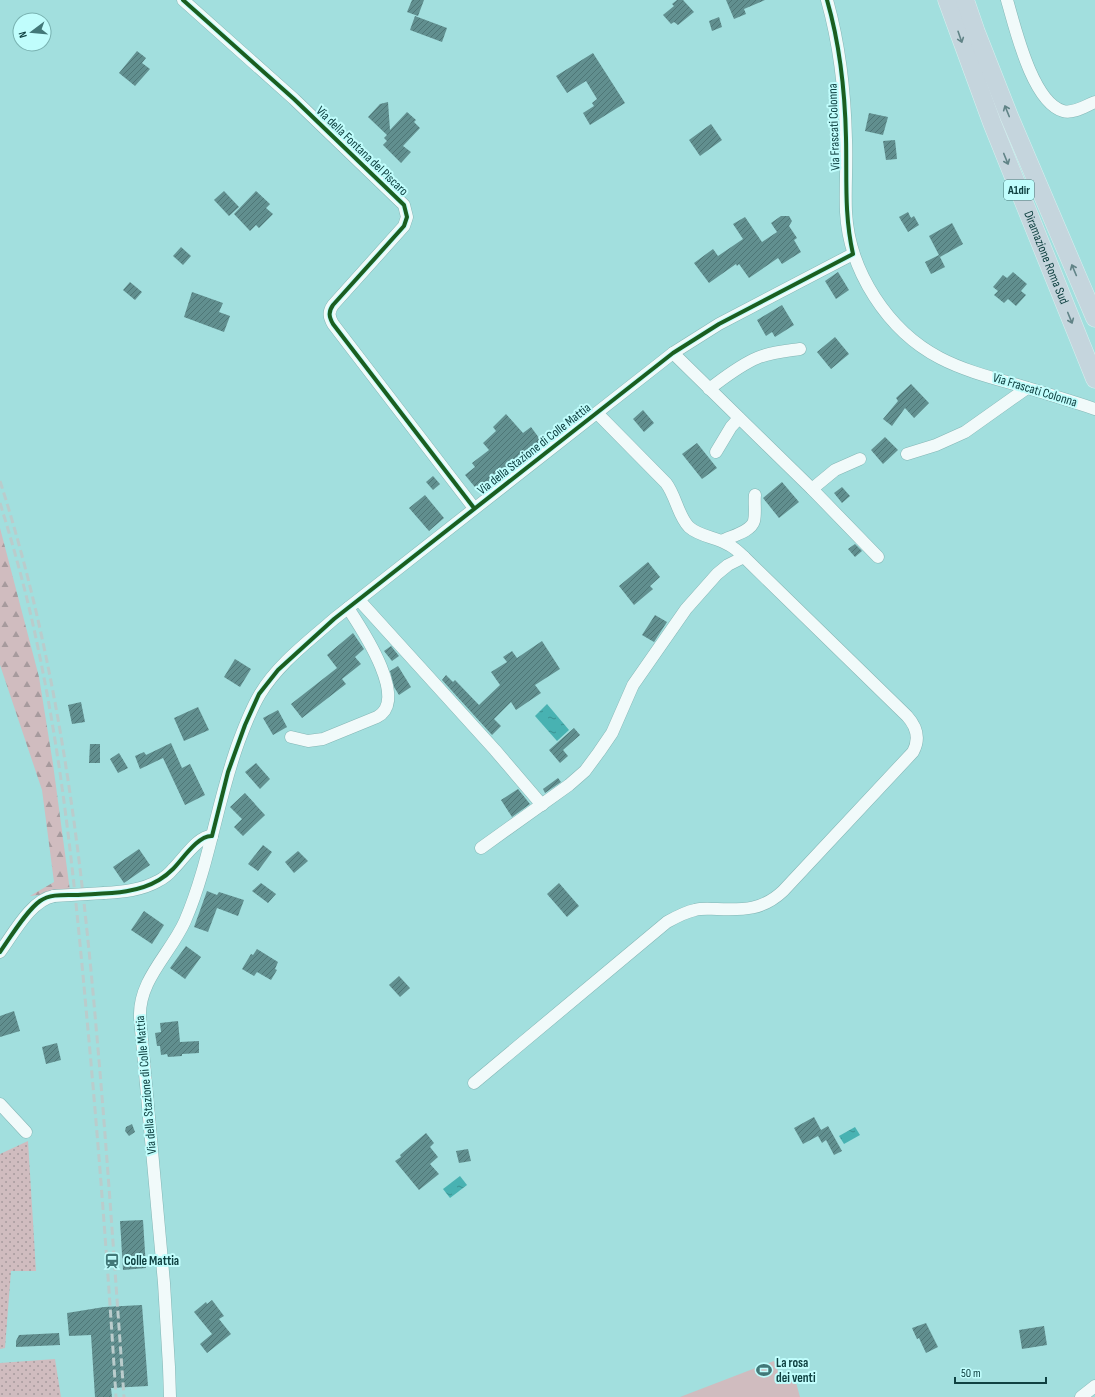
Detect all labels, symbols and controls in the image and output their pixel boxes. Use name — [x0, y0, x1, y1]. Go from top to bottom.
north arrow — [12, 12, 52, 52]
text: N — [16, 30, 30, 39]
one-way arrow — [957, 30, 964, 43]
street label: Via Frascati Colonna — [824, 83, 844, 171]
street label: Via della Fontana del Piscaro — [313, 103, 411, 199]
one-way arrow — [1002, 106, 1010, 118]
one-way arrow — [1003, 152, 1010, 164]
road number: A1dir — [1004, 180, 1034, 200]
street label: Diramazione Roma Sud — [1020, 208, 1072, 307]
one-way arrow — [1070, 264, 1077, 276]
one-way arrow — [1067, 312, 1074, 324]
street label: Via Frascati Colonna — [991, 370, 1079, 410]
street label: Via della Stazione di Colle Mattia — [474, 400, 594, 498]
street label: Via della Stazione di Colle Mattia — [132, 1015, 160, 1155]
station icon: Colle Mattia — [103, 1252, 121, 1270]
place label: Colle Mattia — [124, 1253, 179, 1269]
place label: La rosa dei venti — [776, 1355, 816, 1386]
scale bar — [955, 1359, 1046, 1385]
sports icon: La rosa dei venti — [755, 1361, 773, 1379]
text: 50 m — [961, 1366, 981, 1381]

